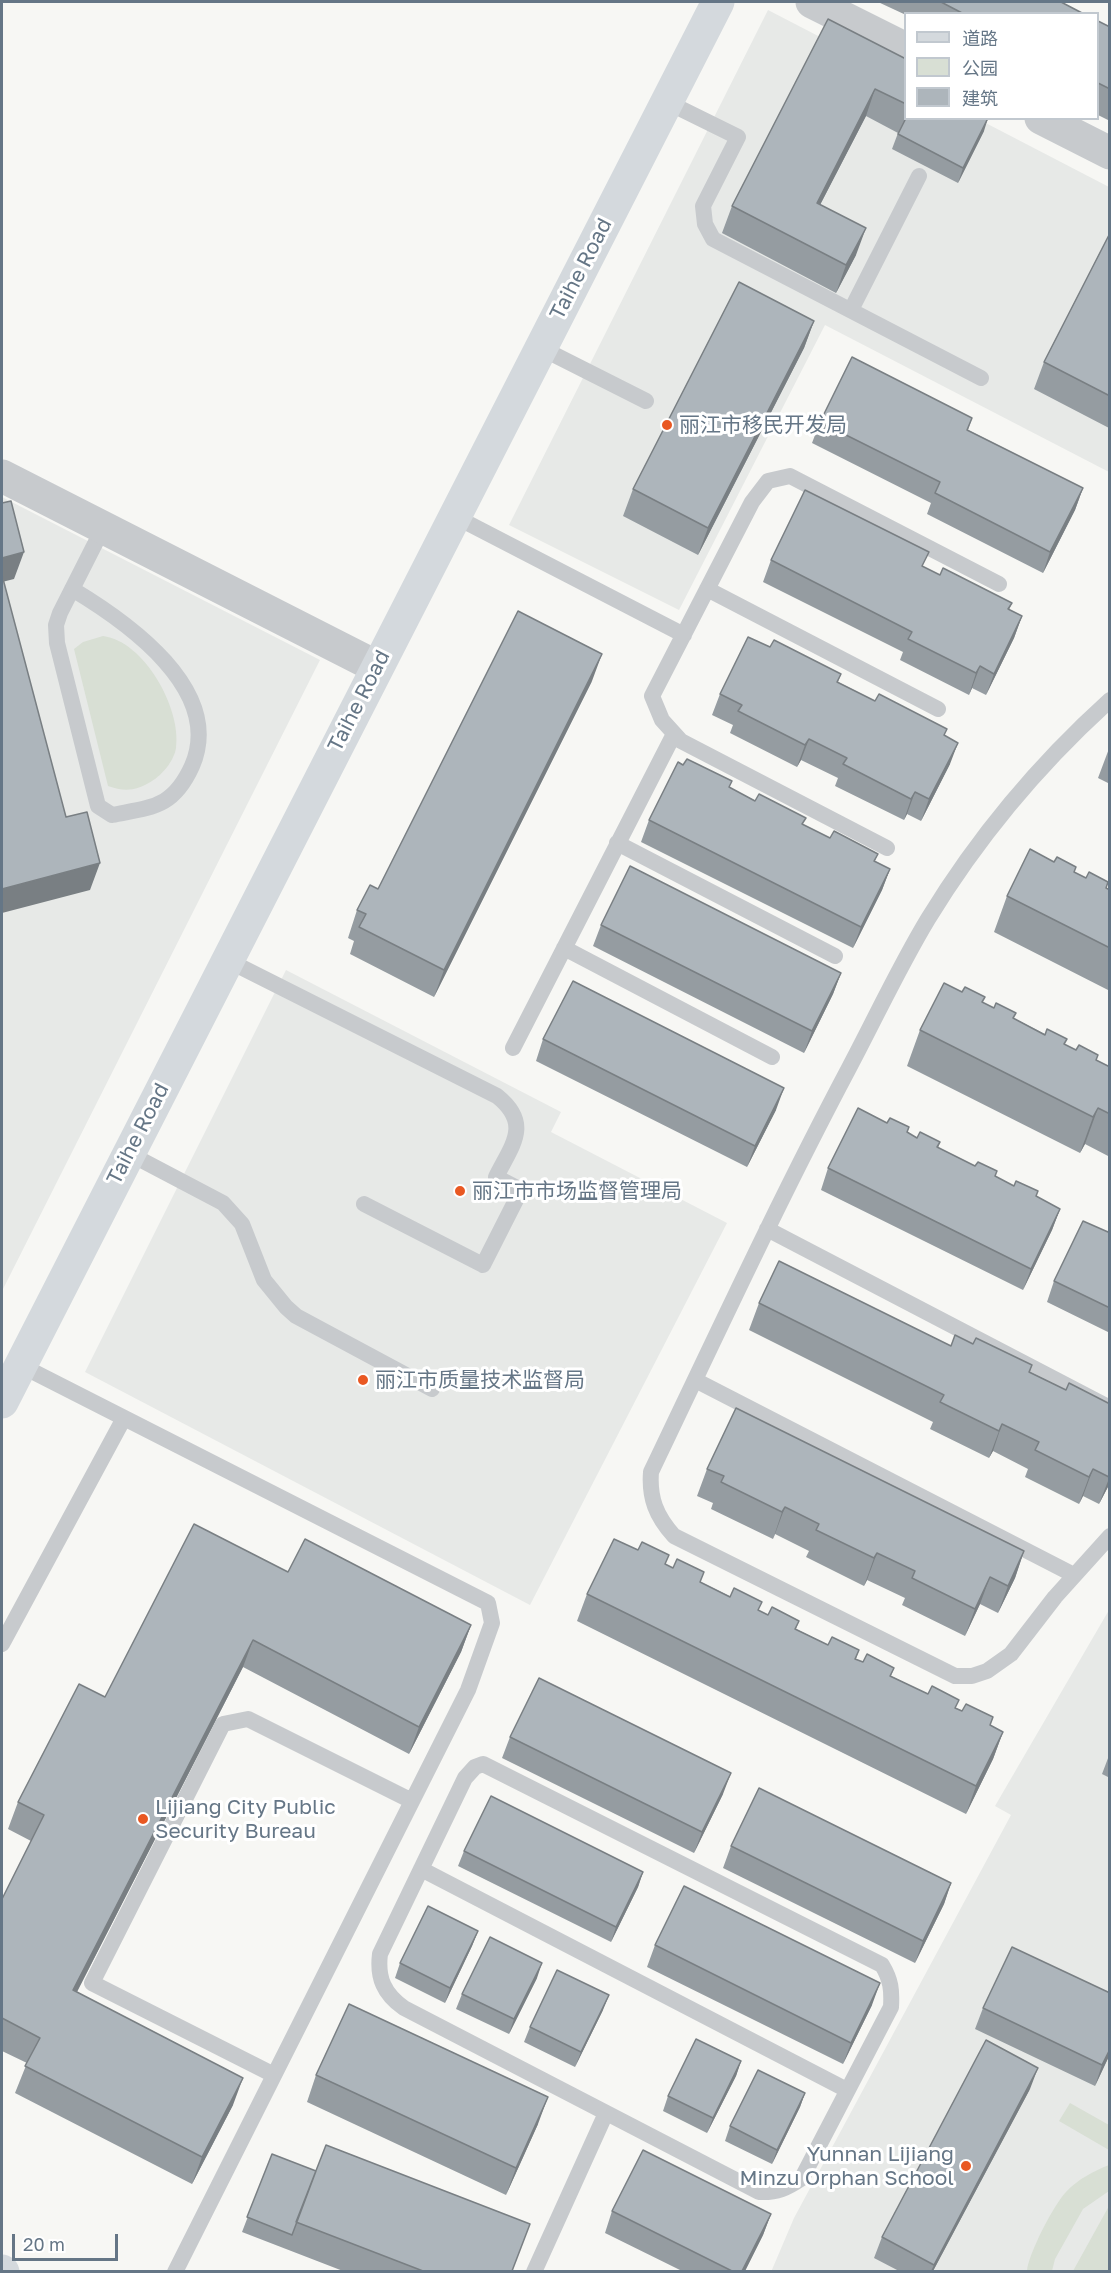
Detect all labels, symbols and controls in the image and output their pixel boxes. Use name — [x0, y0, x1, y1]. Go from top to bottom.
legend — [904, 12, 1099, 120]
text: 道路 — [962, 27, 998, 49]
text: 公园 — [962, 57, 998, 79]
text: 建筑 — [962, 87, 998, 109]
street label: Taihe Road — [545, 214, 617, 324]
place label: 丽江市移民开发局 — [679, 412, 847, 438]
marker: 丽江市移民开发局 — [660, 418, 674, 432]
street label: Taihe Road — [323, 646, 395, 756]
street label: Taihe Road — [102, 1079, 174, 1189]
place label: 丽江市市场监督管理局 — [472, 1178, 682, 1204]
marker: 丽江市市场监督管理局 — [453, 1184, 467, 1198]
place label: 丽江市质量技术监督局 — [375, 1367, 585, 1393]
marker: 丽江市质量技术监督局 — [356, 1373, 370, 1387]
place label: Lijiang City Public Security Bureau — [155, 1794, 336, 1844]
marker: Lijiang City Public Security Bureau — [136, 1812, 150, 1826]
place label: Yunnan Lijiang Minzu Orphan School — [739, 2141, 954, 2191]
marker: Yunnan Lijiang Minzu Orphan School — [959, 2159, 973, 2173]
scale bar — [15, 2222, 122, 2260]
text: 20 m — [23, 2233, 65, 2255]

